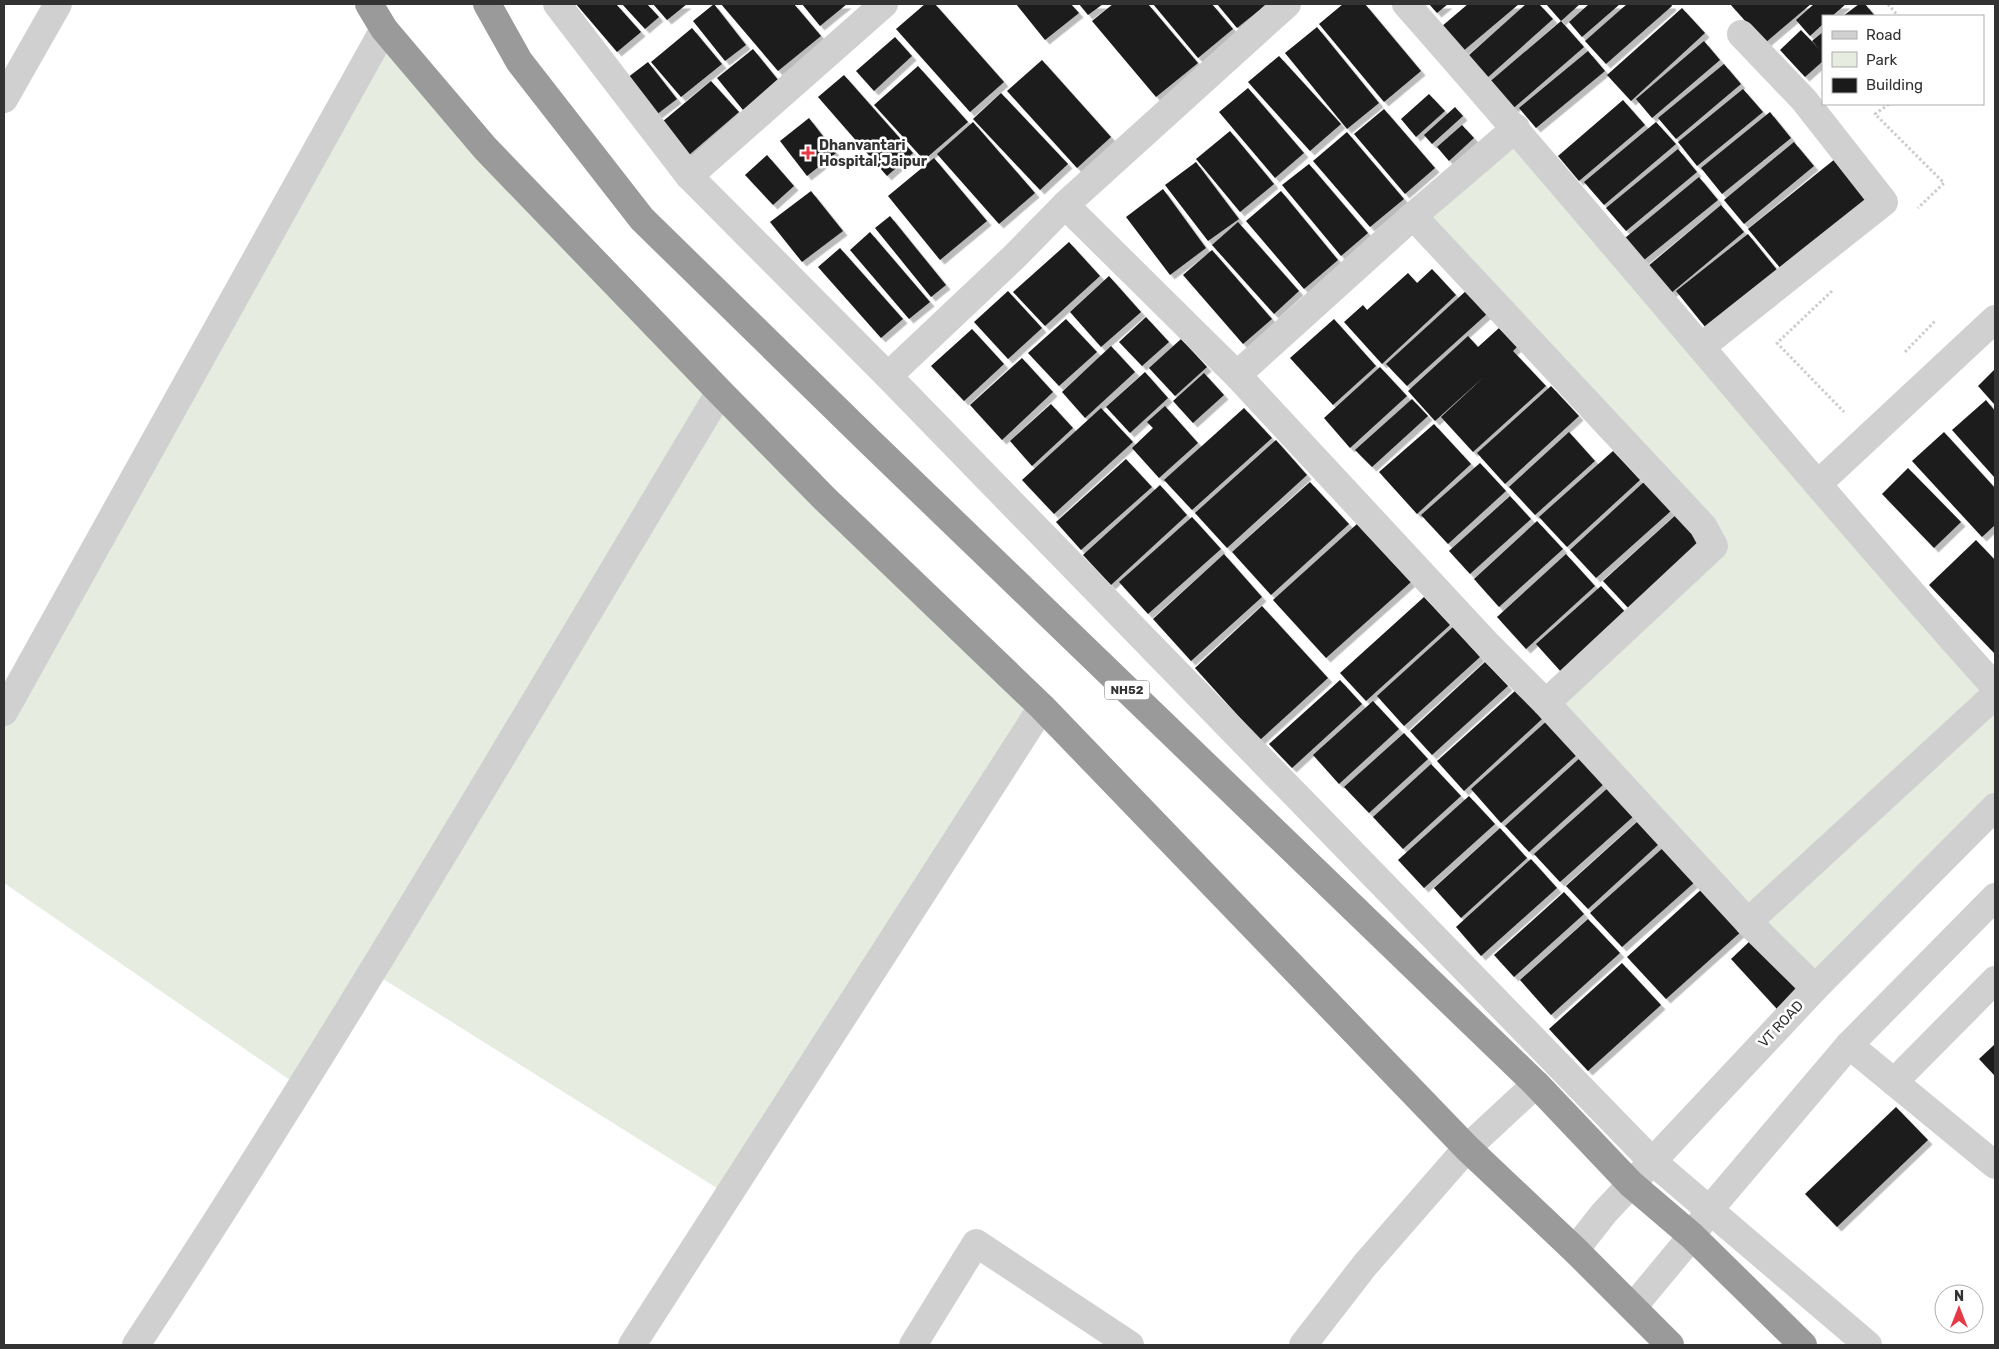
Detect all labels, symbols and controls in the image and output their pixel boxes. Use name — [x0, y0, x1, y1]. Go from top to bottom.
legend — [1822, 15, 1984, 105]
text: Road — [1866, 26, 1902, 44]
text: Park — [1866, 51, 1897, 69]
text: Building — [1866, 76, 1923, 94]
place label: Dhanvantari Hospital,Jaipur — [819, 137, 928, 170]
marker: Dhanvantari Hospital,Jaipur — [801, 146, 815, 160]
road number: NH52 — [1104, 680, 1150, 700]
street label: VT ROAD — [1755, 997, 1807, 1051]
north arrow — [1934, 1284, 1984, 1334]
text: N — [1954, 1288, 1964, 1305]

